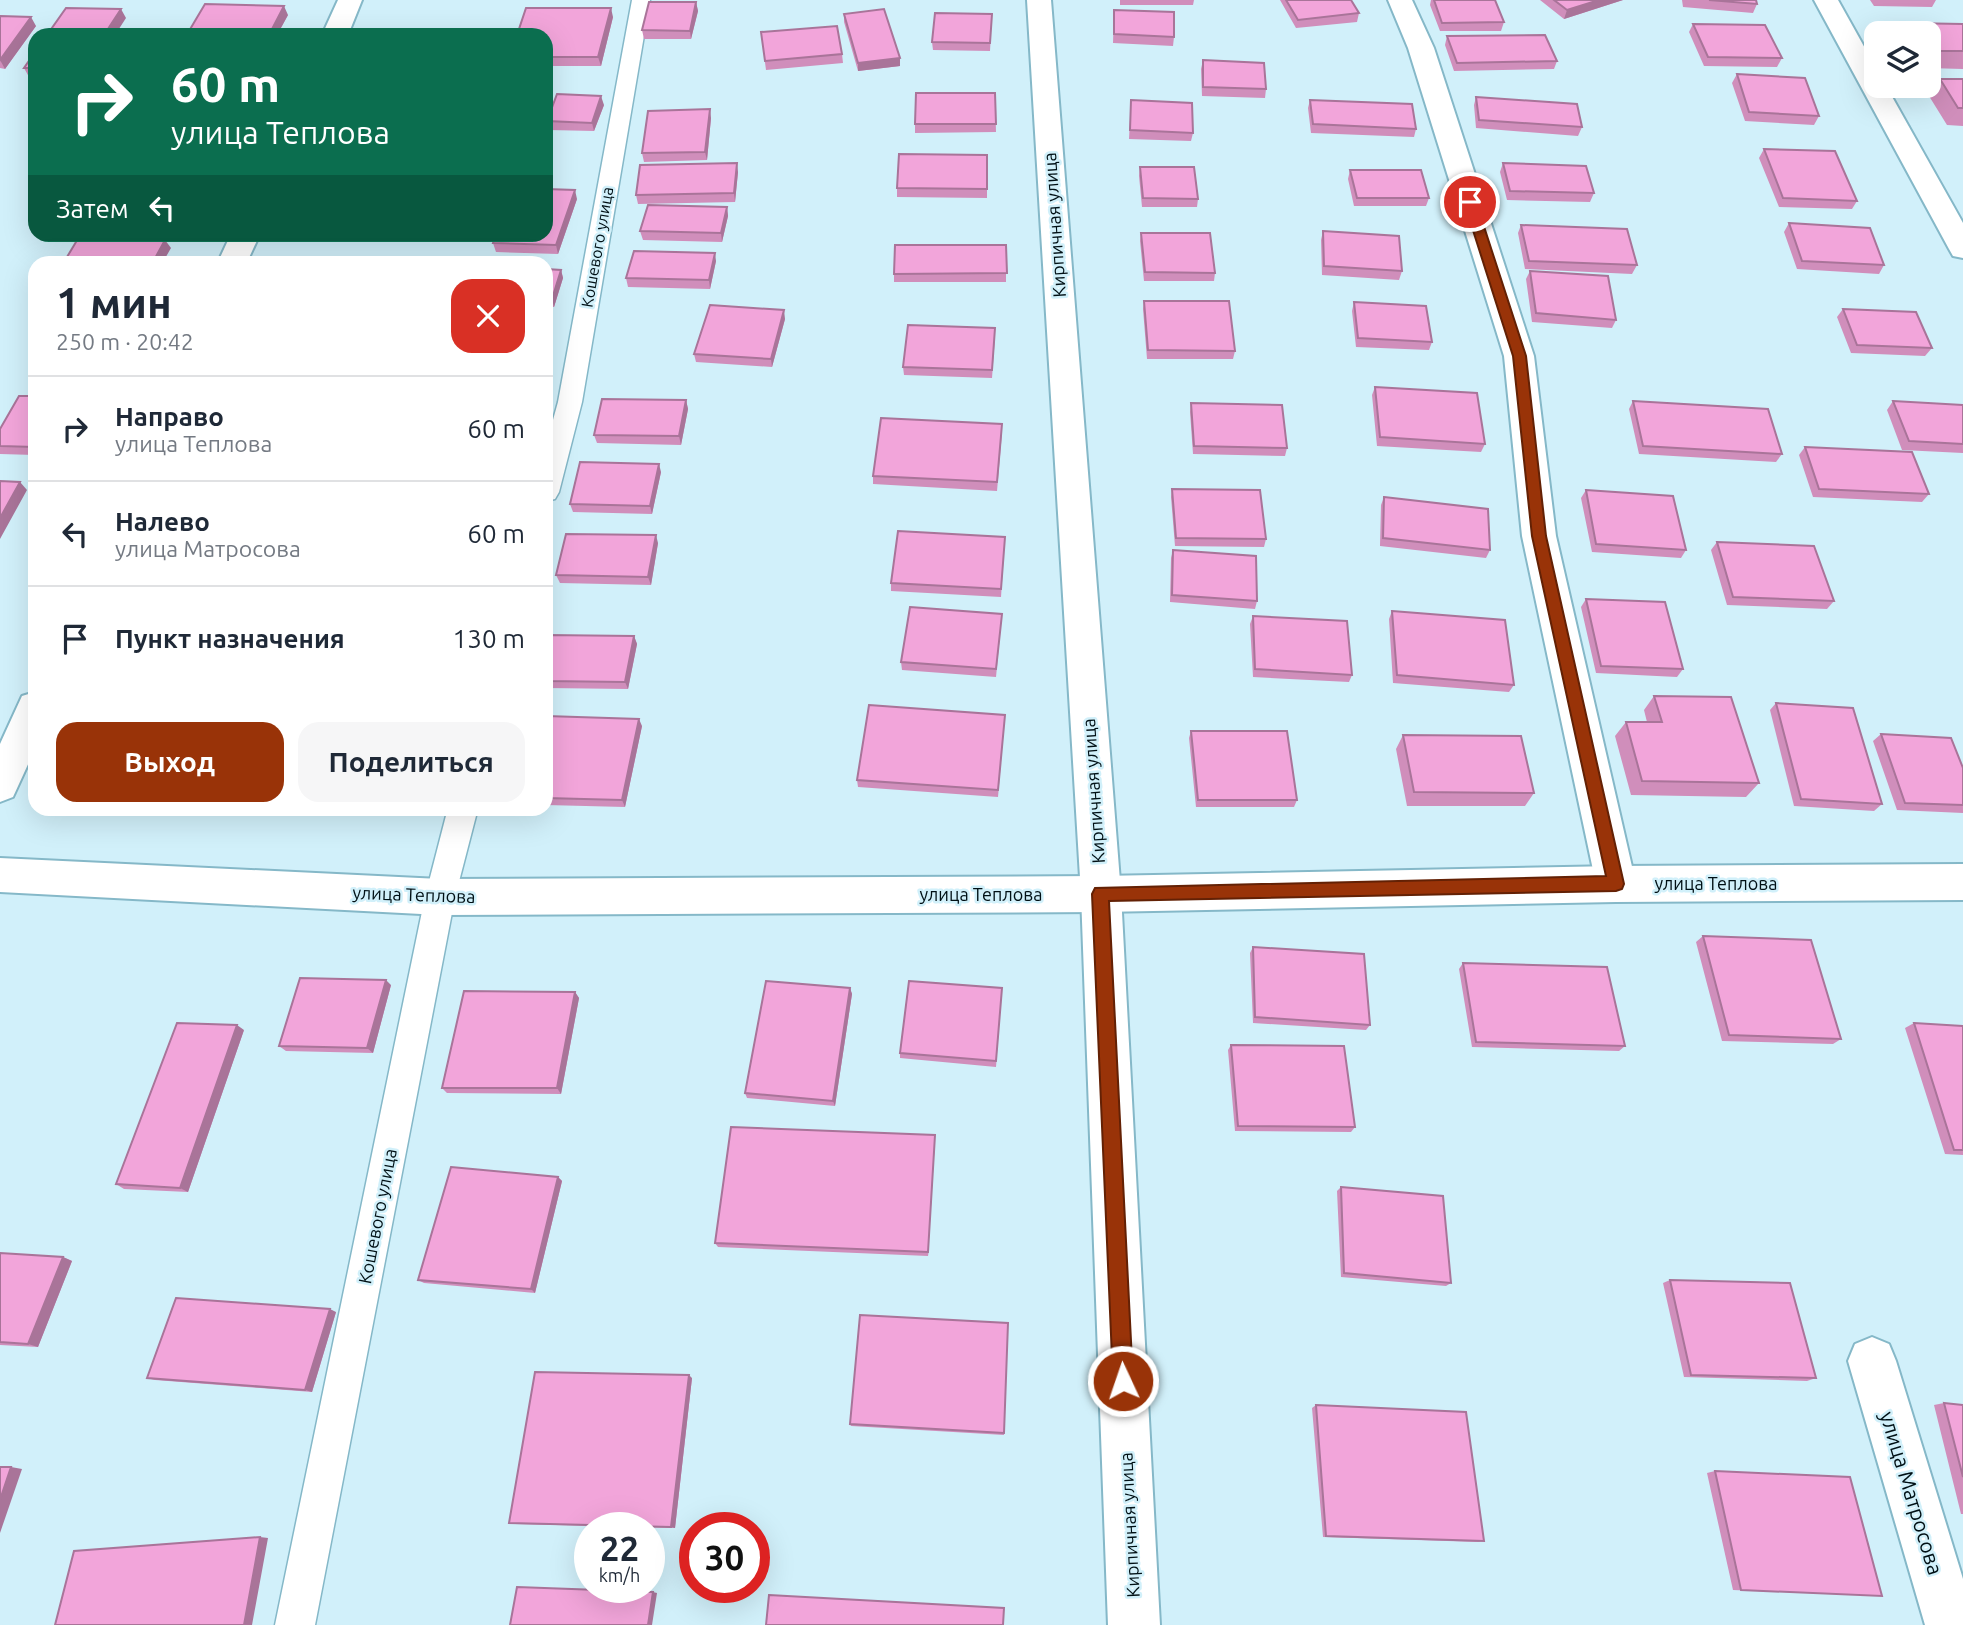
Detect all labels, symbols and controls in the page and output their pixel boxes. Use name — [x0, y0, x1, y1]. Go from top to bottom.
map controls — [1864, 21, 1941, 98]
button: layers — [1864, 21, 1941, 98]
icon: right — [56, 56, 147, 147]
text: 60 m — [171, 56, 280, 111]
text: улица Теплова — [171, 114, 390, 150]
street label: Кирпичная улица — [1039, 152, 1069, 298]
pin — [1440, 172, 1500, 232]
icon: arrive — [1451, 183, 1489, 221]
street label: Кошевого улица — [578, 185, 616, 309]
icon: left — [143, 189, 181, 227]
text: Затем — [56, 194, 129, 223]
text: 1 мин — [56, 279, 172, 326]
button: close — [451, 279, 525, 353]
text: 250 m · 20:42 — [56, 329, 194, 354]
text: Направо — [115, 402, 224, 431]
icon: right — [56, 410, 94, 448]
text: 60 m — [467, 414, 525, 443]
text: улица Теплова — [115, 431, 272, 456]
text: Налево — [115, 507, 210, 536]
icon: left — [56, 515, 94, 553]
text: 60 m — [467, 519, 525, 548]
text: улица Матросова — [115, 536, 301, 561]
icon: arrive — [56, 620, 94, 658]
text: Пункт назначения — [115, 624, 345, 653]
text: 130 m — [453, 624, 525, 653]
street label: Кирпичная улица — [1078, 718, 1108, 864]
button: Выход — [56, 722, 284, 802]
button: Поделиться — [298, 722, 525, 802]
street label: улица Теплова — [1654, 873, 1778, 893]
street label: улица Теплова — [352, 882, 476, 906]
street label: улица Теплова — [919, 884, 1043, 904]
street label: Кошевого улица — [354, 1147, 400, 1285]
position arrow — [1086, 1344, 1160, 1418]
street label: улица Матросова — [1876, 1408, 1948, 1578]
street label: Кирпичная улица — [1115, 1452, 1143, 1598]
speed limit sign: 30 — [679, 1512, 770, 1603]
text: 22 — [600, 1528, 639, 1568]
text: km/h — [599, 1565, 640, 1585]

